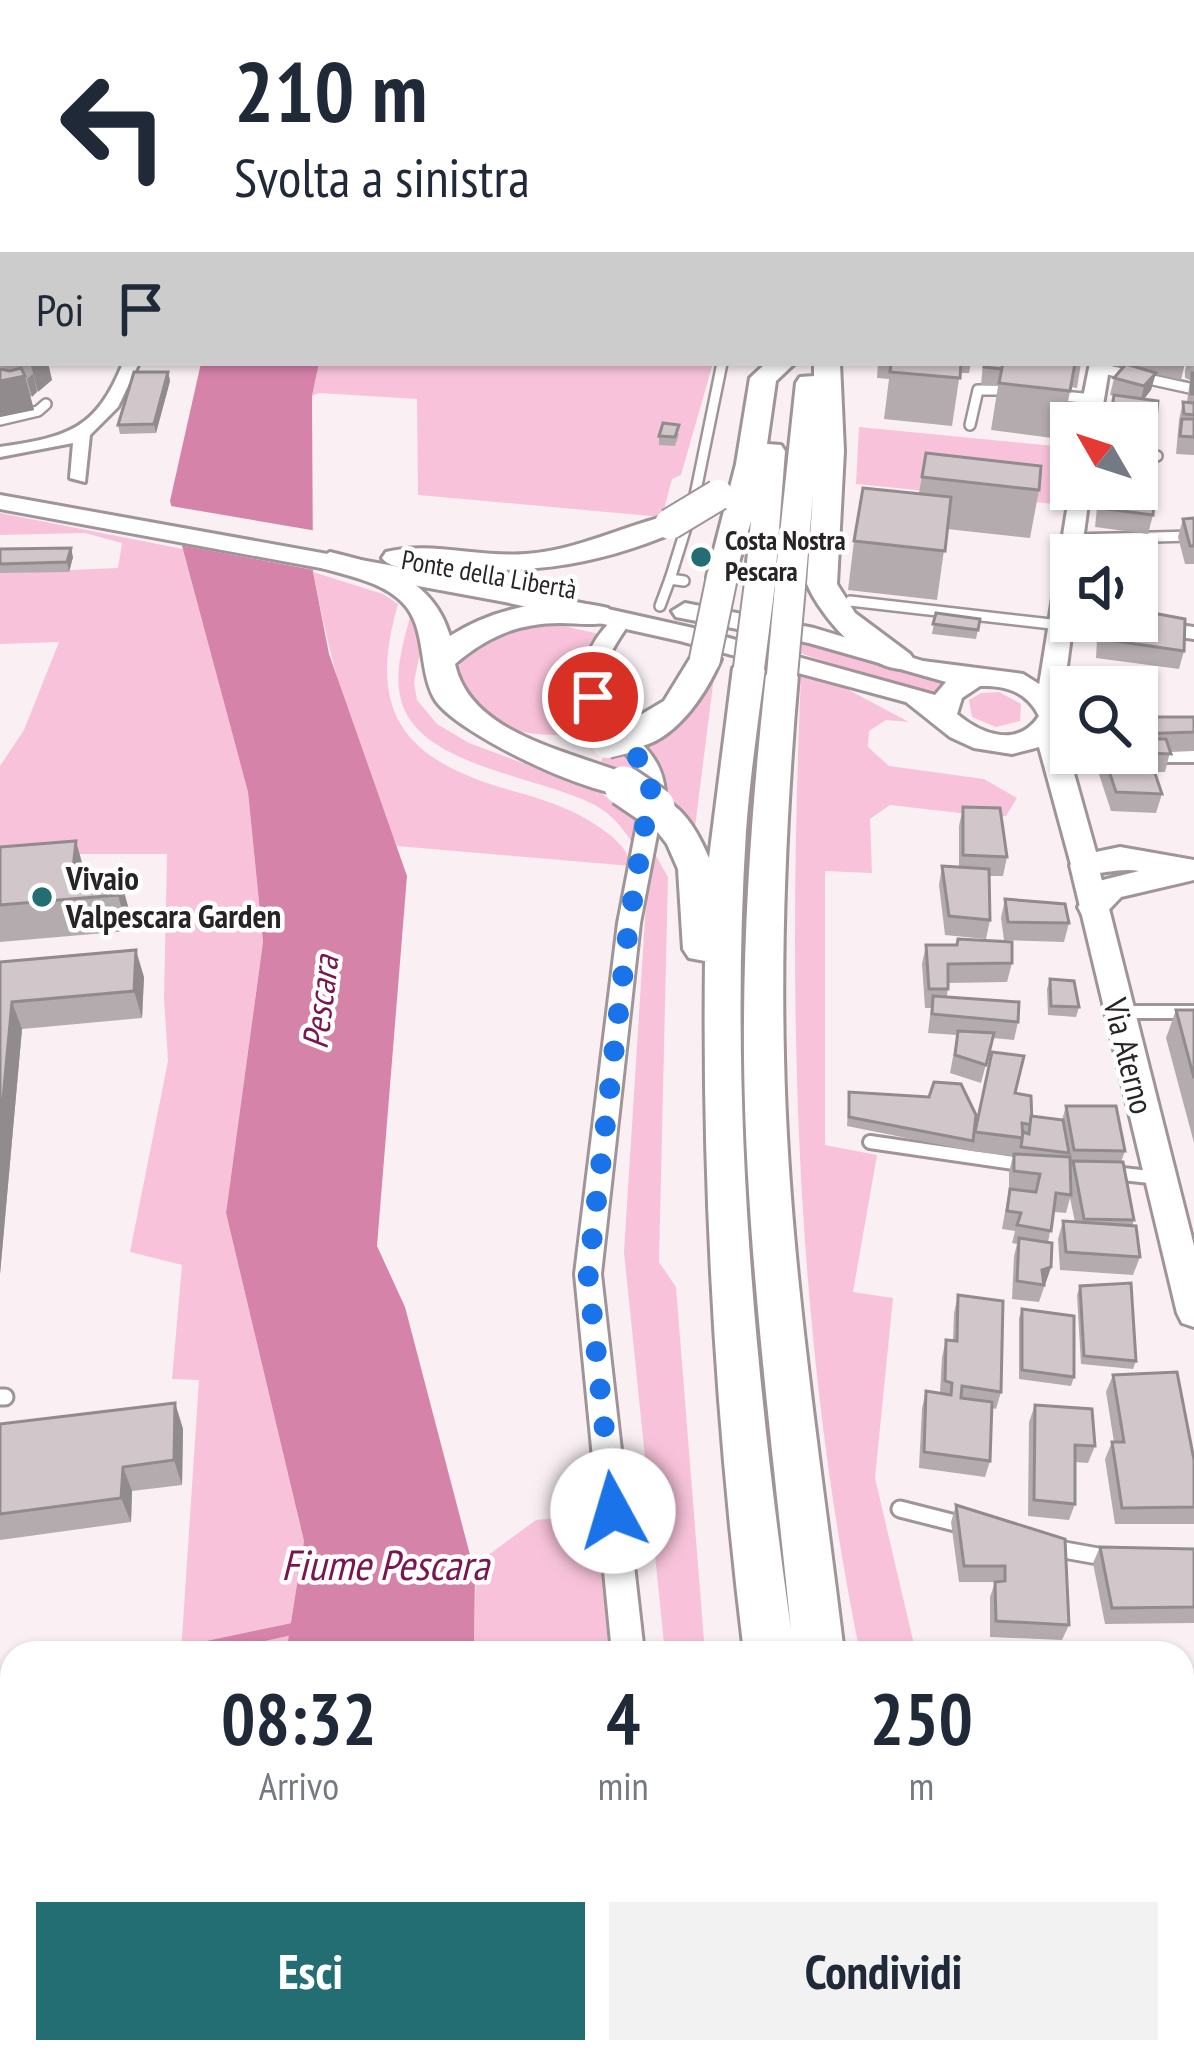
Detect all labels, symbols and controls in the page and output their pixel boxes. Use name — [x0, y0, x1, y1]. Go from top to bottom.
text: 210 m — [234, 36, 427, 145]
icon: left — [36, 48, 192, 204]
text: Svolta a sinistra — [234, 142, 530, 212]
icon: arrive — [108, 276, 174, 342]
text: Poi — [36, 280, 84, 338]
north arrow — [1050, 402, 1158, 510]
map controls — [1050, 402, 1158, 774]
place label: Costa Nostra Pescara — [725, 523, 846, 588]
button: sound — [1050, 534, 1158, 642]
street label: Ponte della Libertà — [399, 542, 579, 606]
marker: Costa Nostra Pescara — [688, 544, 714, 570]
pin — [542, 646, 644, 748]
icon: arrive — [560, 664, 626, 730]
button: search — [1050, 666, 1158, 774]
place label: Vivaio Valpescara Garden — [65, 856, 281, 937]
marker: Vivaio Valpescara Garden — [29, 884, 55, 910]
water label: Pescara — [290, 951, 349, 1051]
street label: Via Aterno — [1094, 993, 1165, 1118]
position arrow — [550, 1448, 676, 1574]
water label: Fiume Pescara — [281, 1537, 491, 1592]
text: 08:32 — [221, 1671, 377, 1764]
text: 4 — [606, 1671, 640, 1764]
text: 250 — [870, 1671, 973, 1764]
text: Arrivo — [259, 1760, 339, 1811]
text: min — [598, 1760, 649, 1811]
text: m — [909, 1760, 934, 1811]
button: Esci — [36, 1902, 585, 2040]
button: Condividi — [609, 1902, 1158, 2040]

